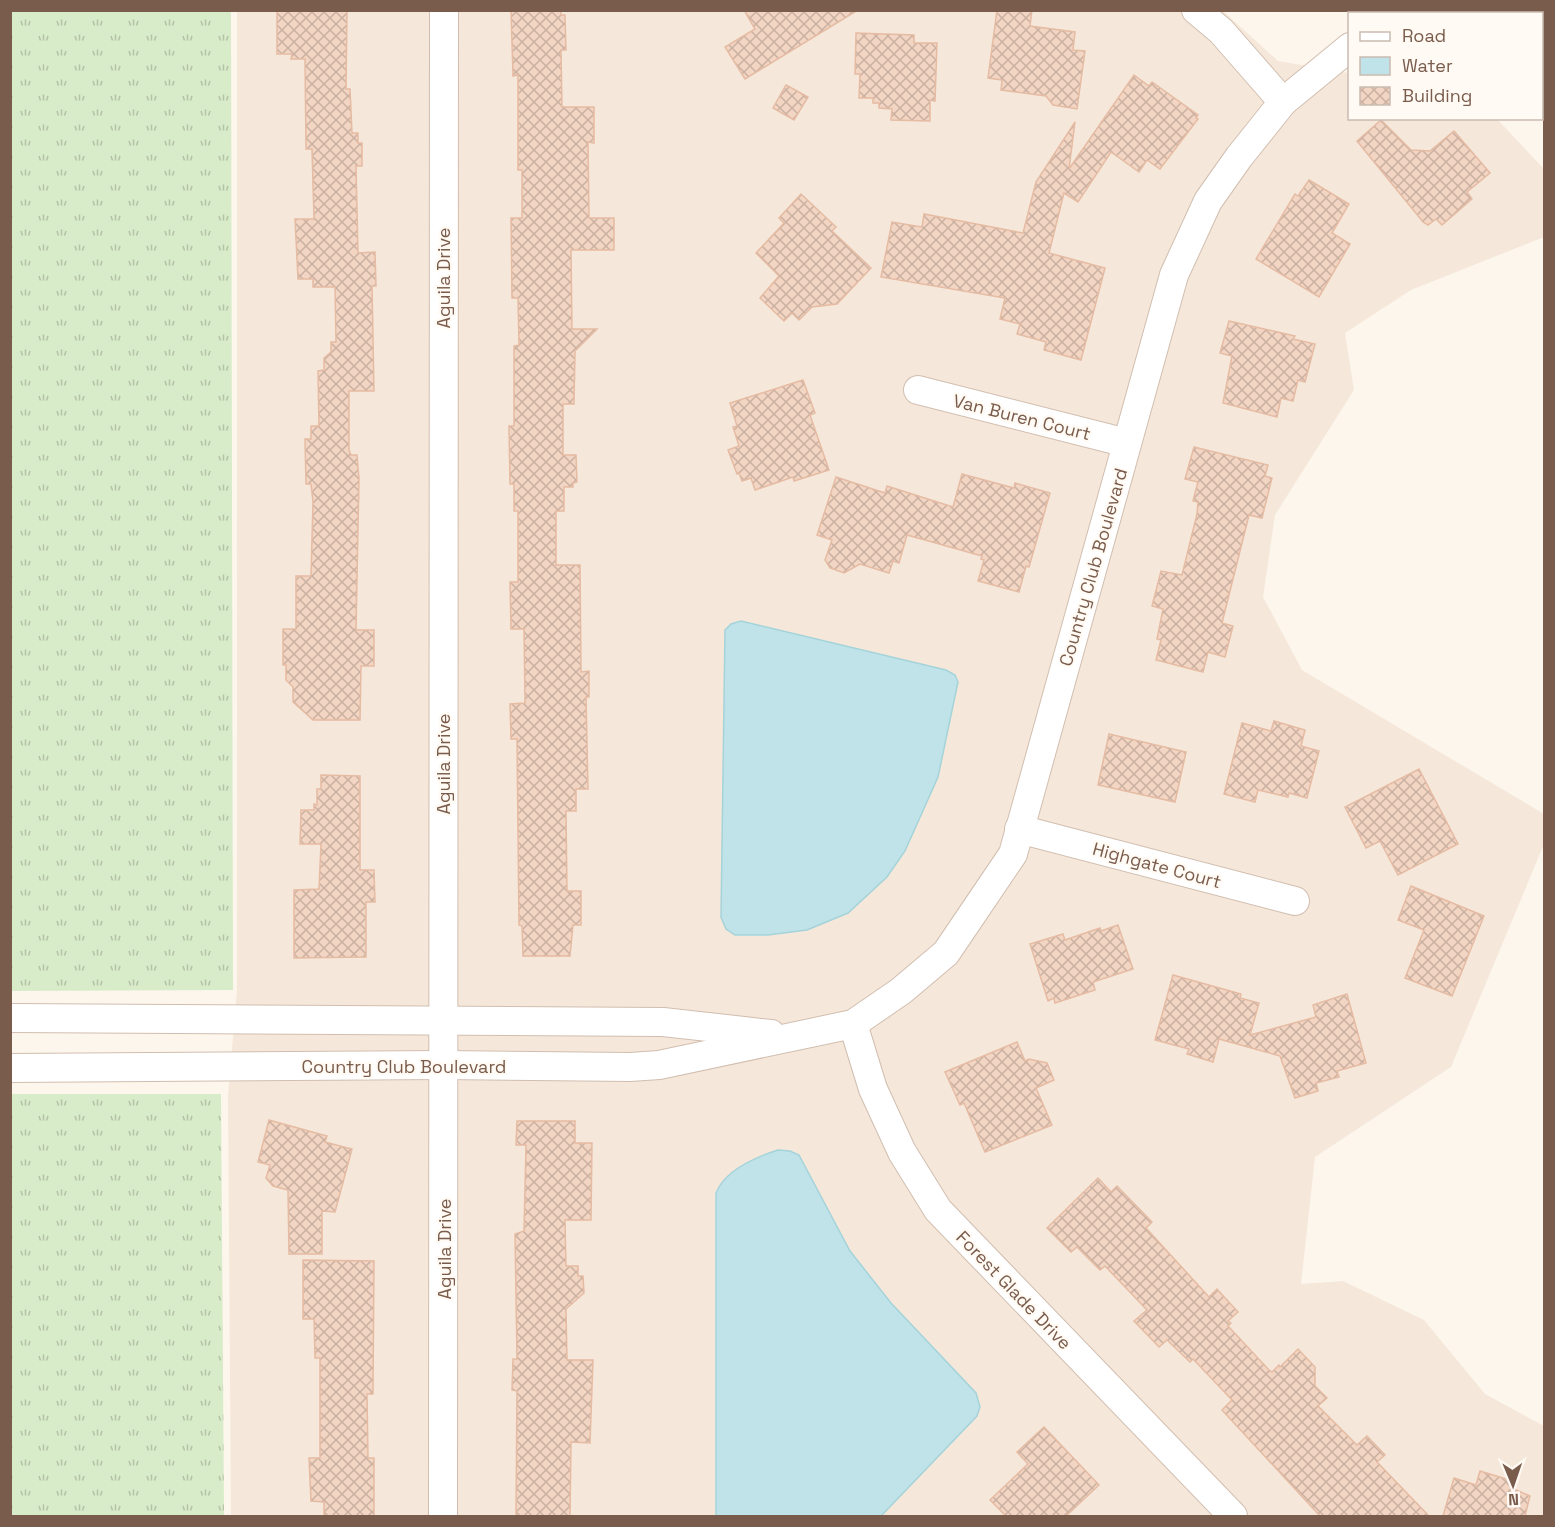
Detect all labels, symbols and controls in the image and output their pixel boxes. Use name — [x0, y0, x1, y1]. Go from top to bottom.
legend — [1348, 12, 1543, 120]
text: Road — [1402, 24, 1446, 47]
text: Water — [1402, 54, 1453, 77]
text: Building — [1402, 84, 1472, 107]
street label: Aguila Drive — [432, 228, 455, 328]
street label: Van Buren Court — [951, 389, 1093, 445]
street label: Country Club Boulevard — [1054, 465, 1132, 669]
street label: Aguila Drive — [432, 714, 455, 814]
street label: Highgate Court — [1090, 837, 1224, 893]
street label: Country Club Boulevard — [302, 1055, 506, 1078]
street label: Aguila Drive — [433, 1199, 456, 1299]
street label: Forest Glade Drive — [951, 1226, 1077, 1354]
north arrow — [1483, 1455, 1543, 1515]
text: N — [1508, 1489, 1519, 1510]

